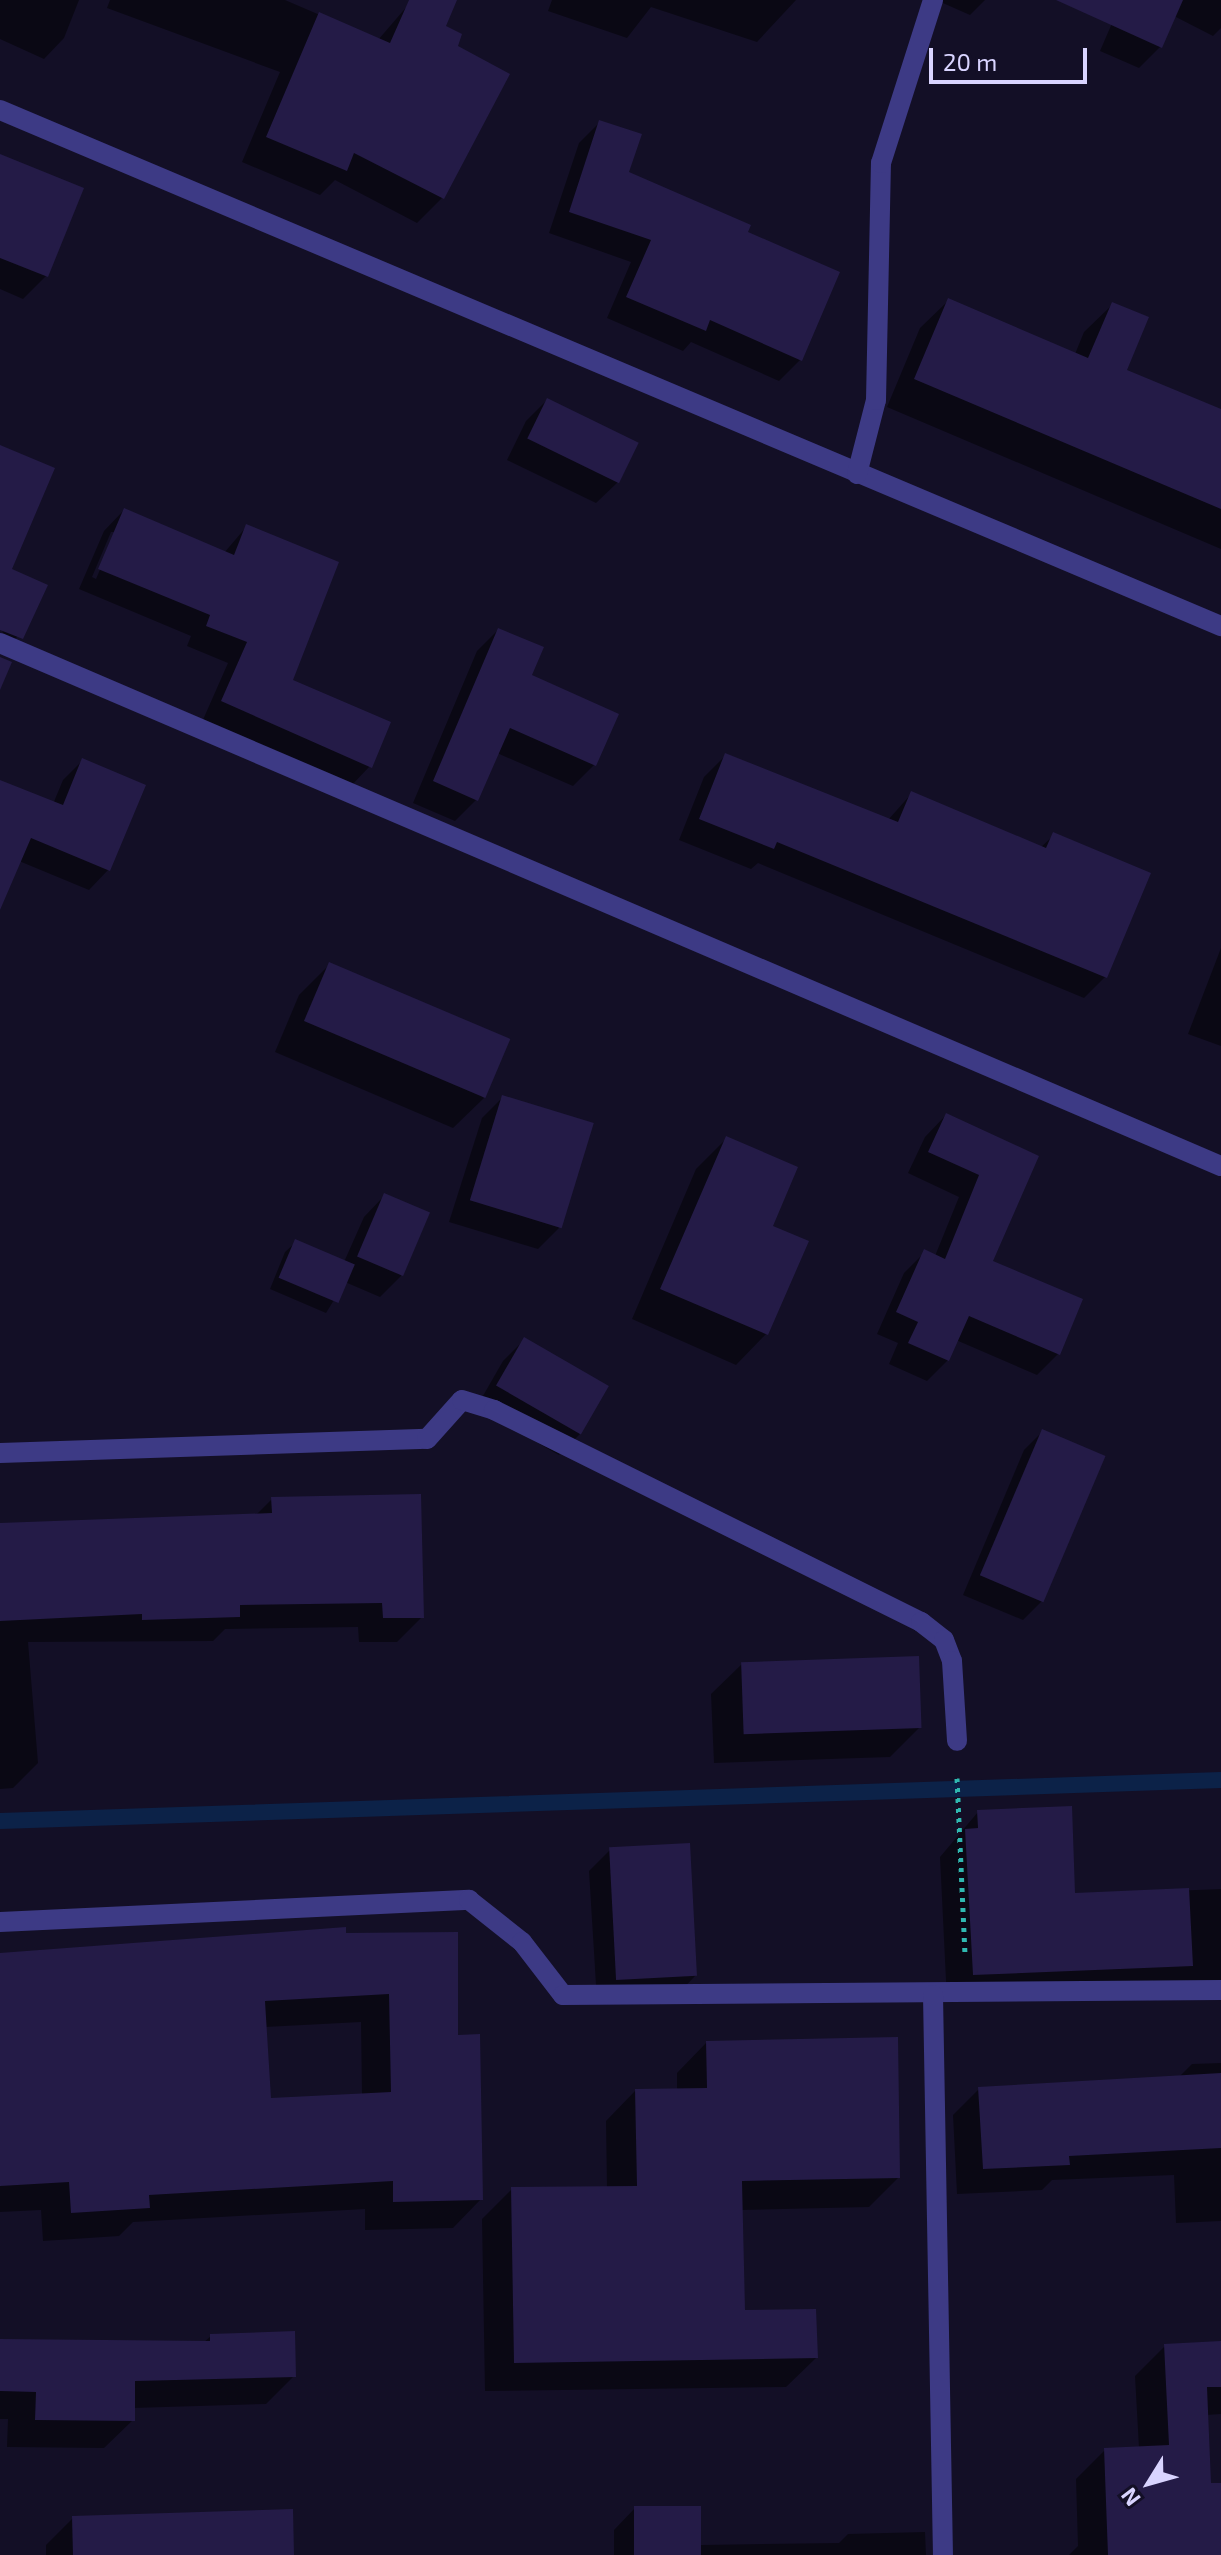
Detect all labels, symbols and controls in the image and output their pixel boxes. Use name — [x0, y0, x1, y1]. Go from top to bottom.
scale bar — [933, 32, 1091, 82]
text: 20 m — [943, 47, 997, 76]
north arrow — [1109, 2443, 1189, 2523]
text: N — [1115, 2483, 1145, 2512]

